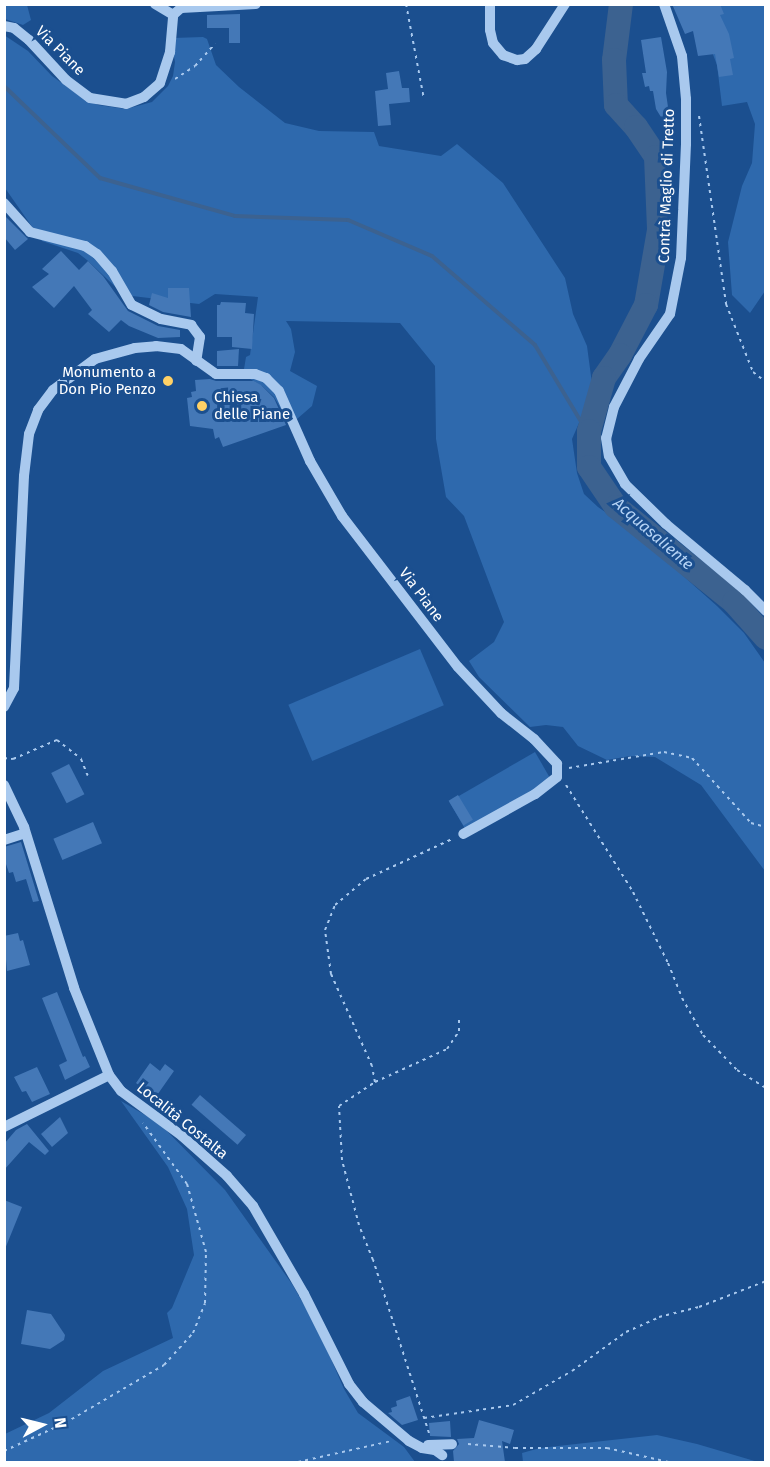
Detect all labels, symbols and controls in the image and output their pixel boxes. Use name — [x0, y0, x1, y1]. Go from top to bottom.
street label: Via Piane — [31, 22, 89, 80]
street label: Contrà Maglio di Tretto — [655, 108, 679, 264]
place label: Monumento a Don Pio Penzo — [59, 363, 156, 398]
marker: Monumento a Don Pio Penzo — [161, 374, 175, 388]
place label: Chiesa delle Piane — [214, 388, 290, 423]
marker: Chiesa delle Piane — [195, 399, 209, 413]
water label: Acquasaliente — [609, 494, 697, 574]
street label: Via Piane — [395, 565, 447, 625]
street label: Località Costalta — [133, 1079, 231, 1163]
north arrow — [12, 1395, 72, 1455]
text: N — [50, 1416, 70, 1429]

